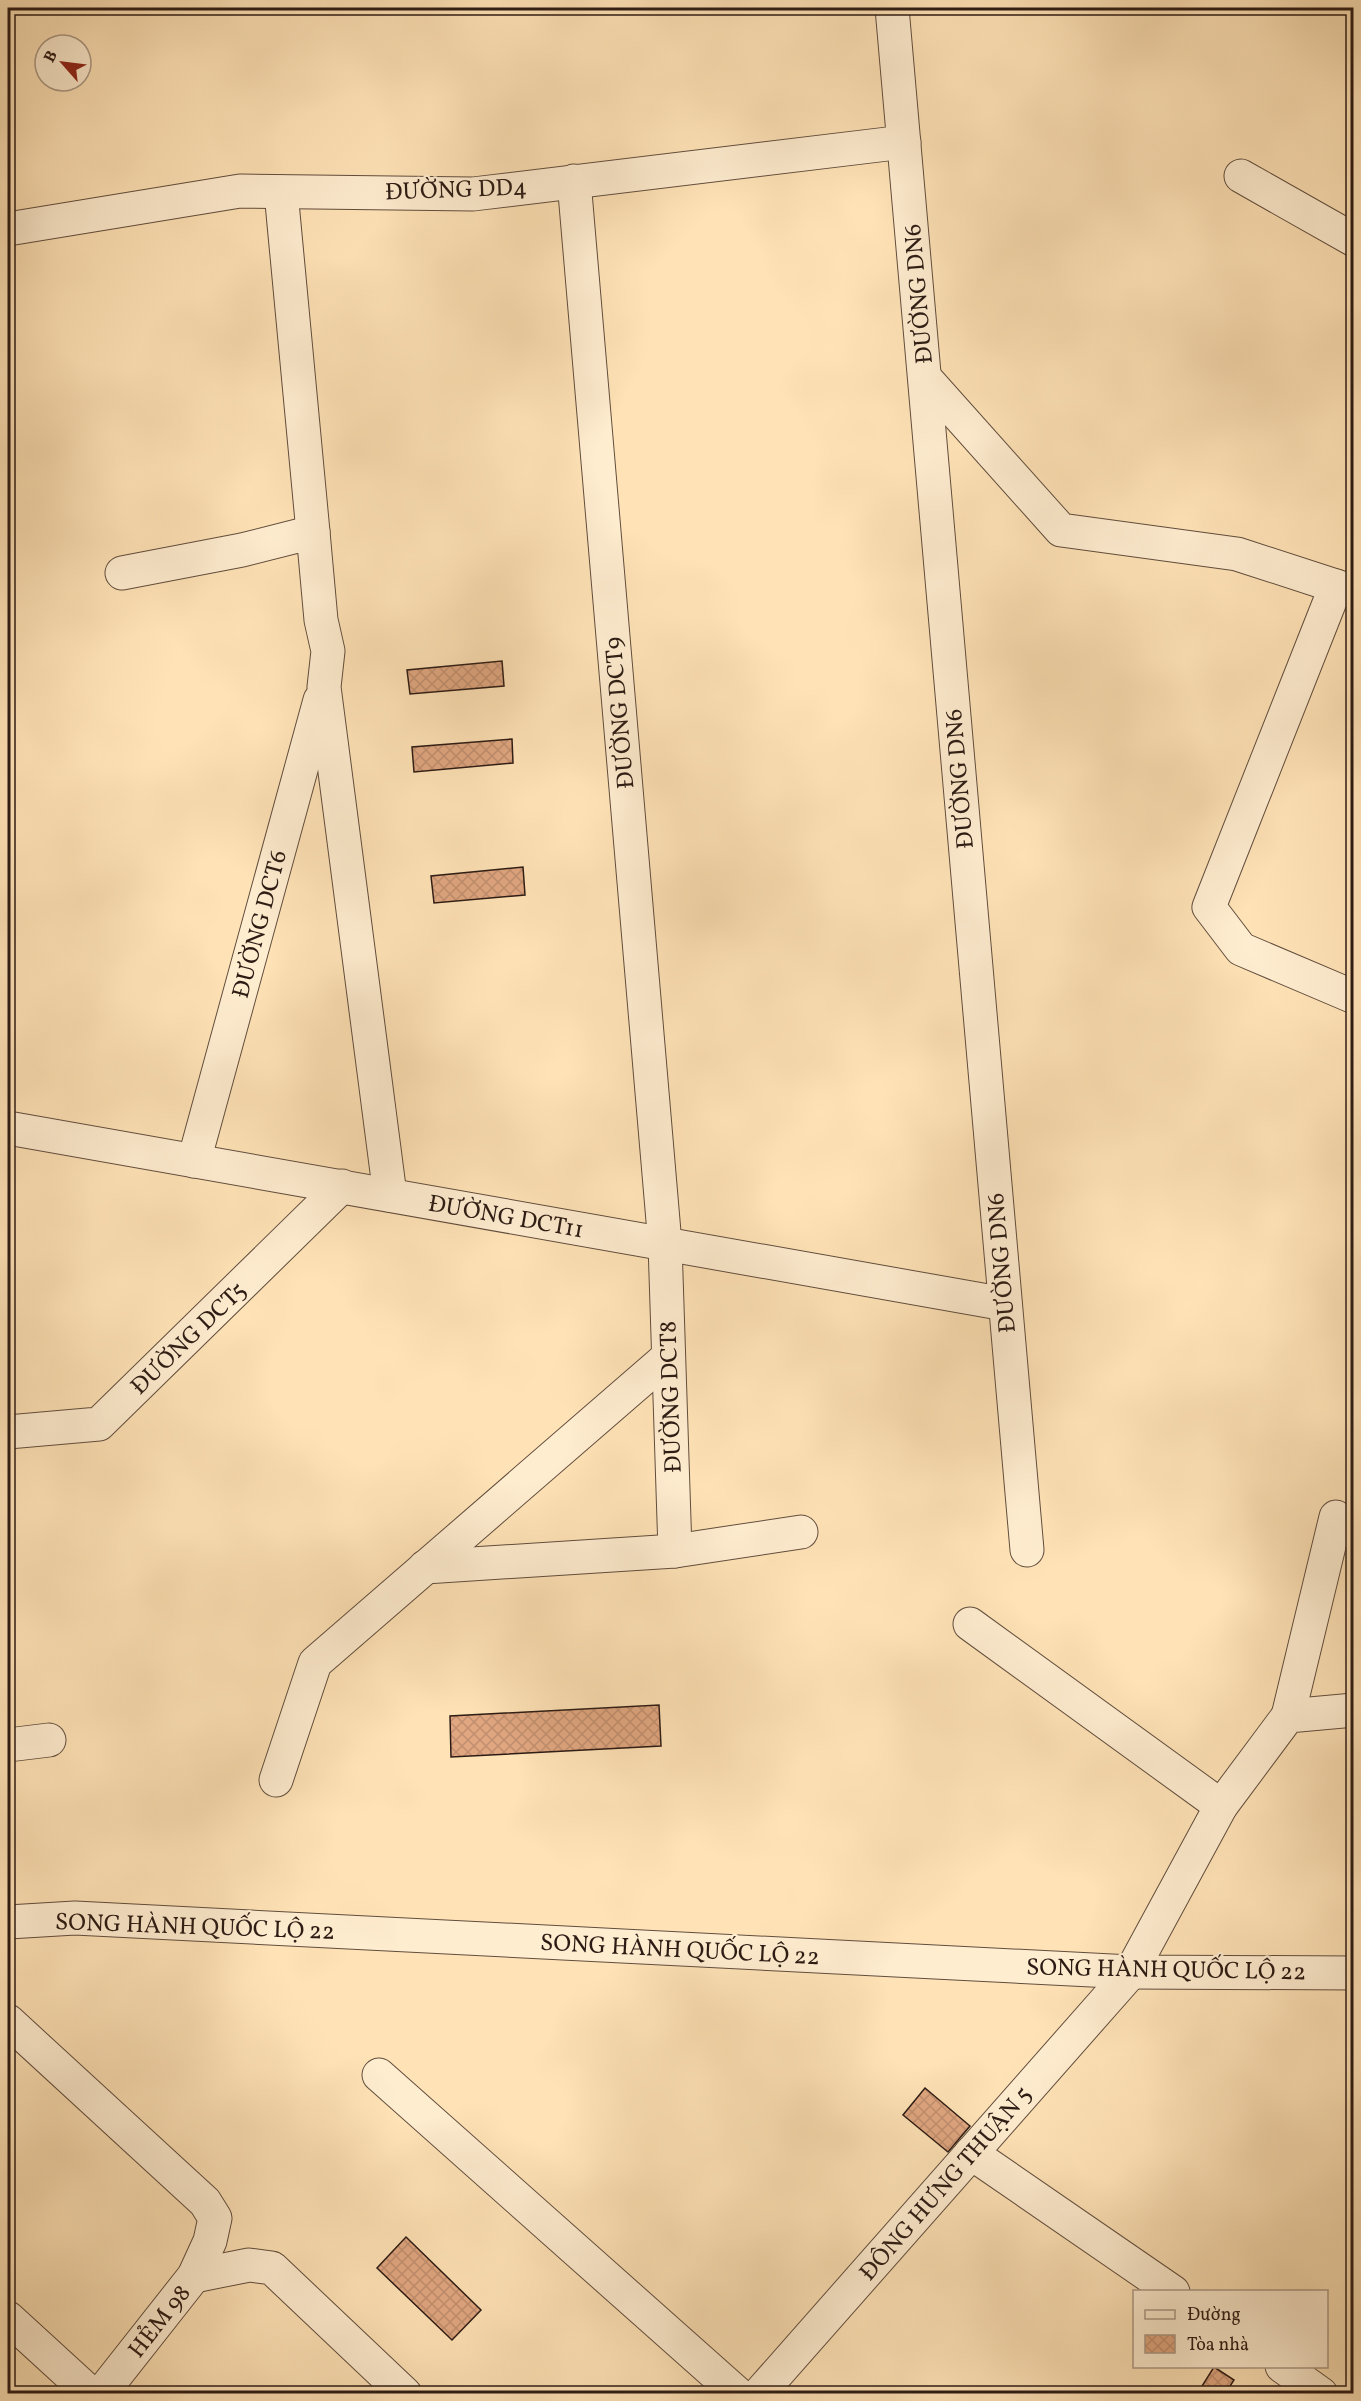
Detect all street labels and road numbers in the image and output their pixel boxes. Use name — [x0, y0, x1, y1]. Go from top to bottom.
street label: ĐƯỜNG DD4 — [384, 172, 528, 210]
street label: ĐƯỜNG DN6 — [897, 222, 943, 365]
street label: ĐƯỜNG DCT9 — [597, 635, 645, 790]
street label: ĐƯỜNG DN6 — [938, 707, 984, 850]
street label: ĐƯỜNG DCT6 — [225, 847, 297, 1002]
street label: ĐƯỜNG DCT11 — [425, 1188, 586, 1248]
street label: ĐƯỜNG DN6 — [980, 1191, 1026, 1334]
street label: ĐƯỜNG DCT5 — [124, 1275, 255, 1404]
street label: ĐƯỜNG DCT8 — [652, 1320, 692, 1474]
street label: SONG HÀNH QUỐC LỘ 22 — [54, 1905, 335, 1950]
street label: SONG HÀNH QUỐC LỘ 22 — [539, 1926, 821, 1975]
street label: SONG HÀNH QUỐC LỘ 22 — [1026, 1951, 1306, 1990]
street label: ĐÔNG HƯNG THUẬN 5 — [852, 2080, 1041, 2289]
street label: HẺM 98 — [121, 2279, 200, 2366]

